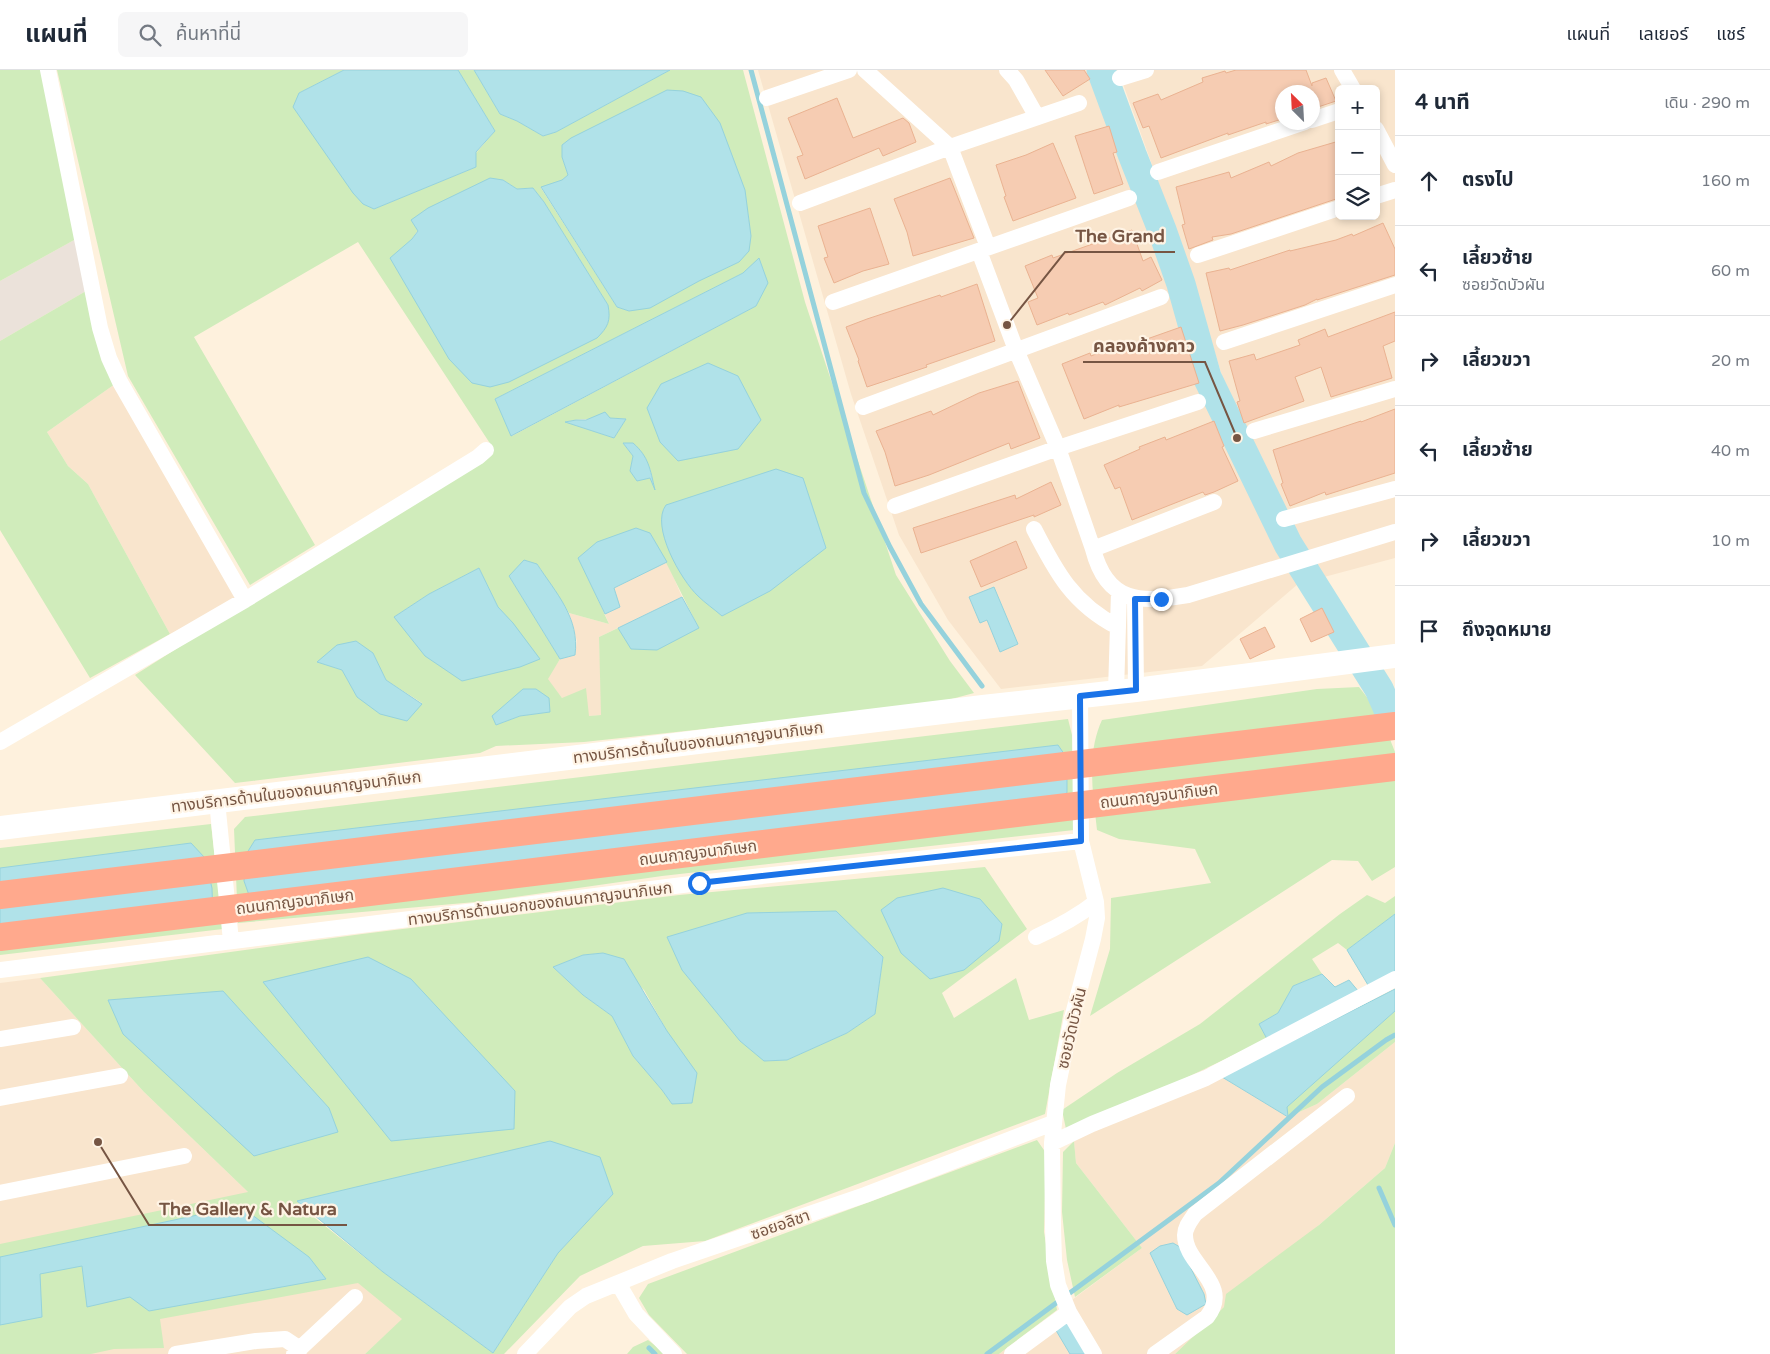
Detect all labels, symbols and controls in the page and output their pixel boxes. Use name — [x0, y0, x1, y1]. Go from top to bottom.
search box — [118, 12, 468, 57]
text: แผนที่ — [25, 20, 88, 49]
icon: search — [136, 21, 164, 49]
text: ค้นหาที่นี่ — [176, 23, 241, 45]
text: แผนที่ — [1566, 23, 1610, 45]
text: เลเยอร์ — [1638, 23, 1688, 45]
text: แชร์ — [1716, 23, 1745, 45]
north arrow — [1275, 85, 1320, 130]
map controls — [1335, 85, 1380, 220]
button: + — [1335, 85, 1380, 130]
text: 4 นาที — [1415, 90, 1470, 115]
text: เดิน · 290 m — [1664, 93, 1750, 113]
button: − — [1335, 130, 1380, 175]
icon: ahead — [1415, 167, 1443, 195]
text: ตรงไป — [1462, 169, 1514, 191]
text: 160 m — [1701, 171, 1750, 191]
button: layers — [1335, 175, 1380, 220]
callout: The Grand — [1065, 219, 1175, 252]
text: The Grand — [1074, 225, 1165, 247]
text: เลี้ยวซ้าย — [1462, 247, 1533, 269]
icon: left — [1415, 257, 1443, 285]
text: 60 m — [1711, 261, 1750, 281]
text: ซอยวัดบัวผัน — [1462, 275, 1545, 295]
callout: คลองค้างคาว — [1083, 329, 1205, 362]
text: คลองค้างคาว — [1093, 335, 1195, 357]
icon: right — [1415, 347, 1443, 375]
text: เลี้ยวขวา — [1462, 349, 1531, 371]
text: 20 m — [1711, 351, 1750, 371]
icon: left — [1415, 437, 1443, 465]
text: เลี้ยวซ้าย — [1462, 439, 1533, 461]
text: 40 m — [1711, 441, 1750, 461]
icon: right — [1415, 527, 1443, 555]
text: เลี้ยวขวา — [1462, 529, 1531, 551]
text: 10 m — [1711, 531, 1750, 551]
route end — [1150, 588, 1173, 611]
icon: arrive — [1415, 617, 1443, 645]
text: ถึงจุดหมาย — [1462, 619, 1552, 641]
street label: ทางบริการด้านในของถนนกาญจนาภิเษก — [572, 718, 824, 768]
street label: ทางบริการด้านในของถนนกาญจนาภิเษก — [170, 767, 422, 817]
street label: ถนนกาญจนาภิเษก — [1099, 779, 1219, 813]
street label: ถนนกาญจนาภิเษก — [638, 836, 758, 870]
route start — [688, 872, 711, 895]
street label: ทางบริการด้านนอกของถนนกาญจนาภิเษก — [407, 878, 673, 930]
street label: ถนนกาญจนาภิเษก — [235, 885, 355, 919]
street label: ซอยวัดบัวผัน — [1053, 986, 1091, 1071]
callout: The Gallery & Natura — [149, 1192, 347, 1225]
text: The Gallery & Natura — [158, 1198, 337, 1220]
street label: ซอยอลิชา — [748, 1206, 813, 1244]

